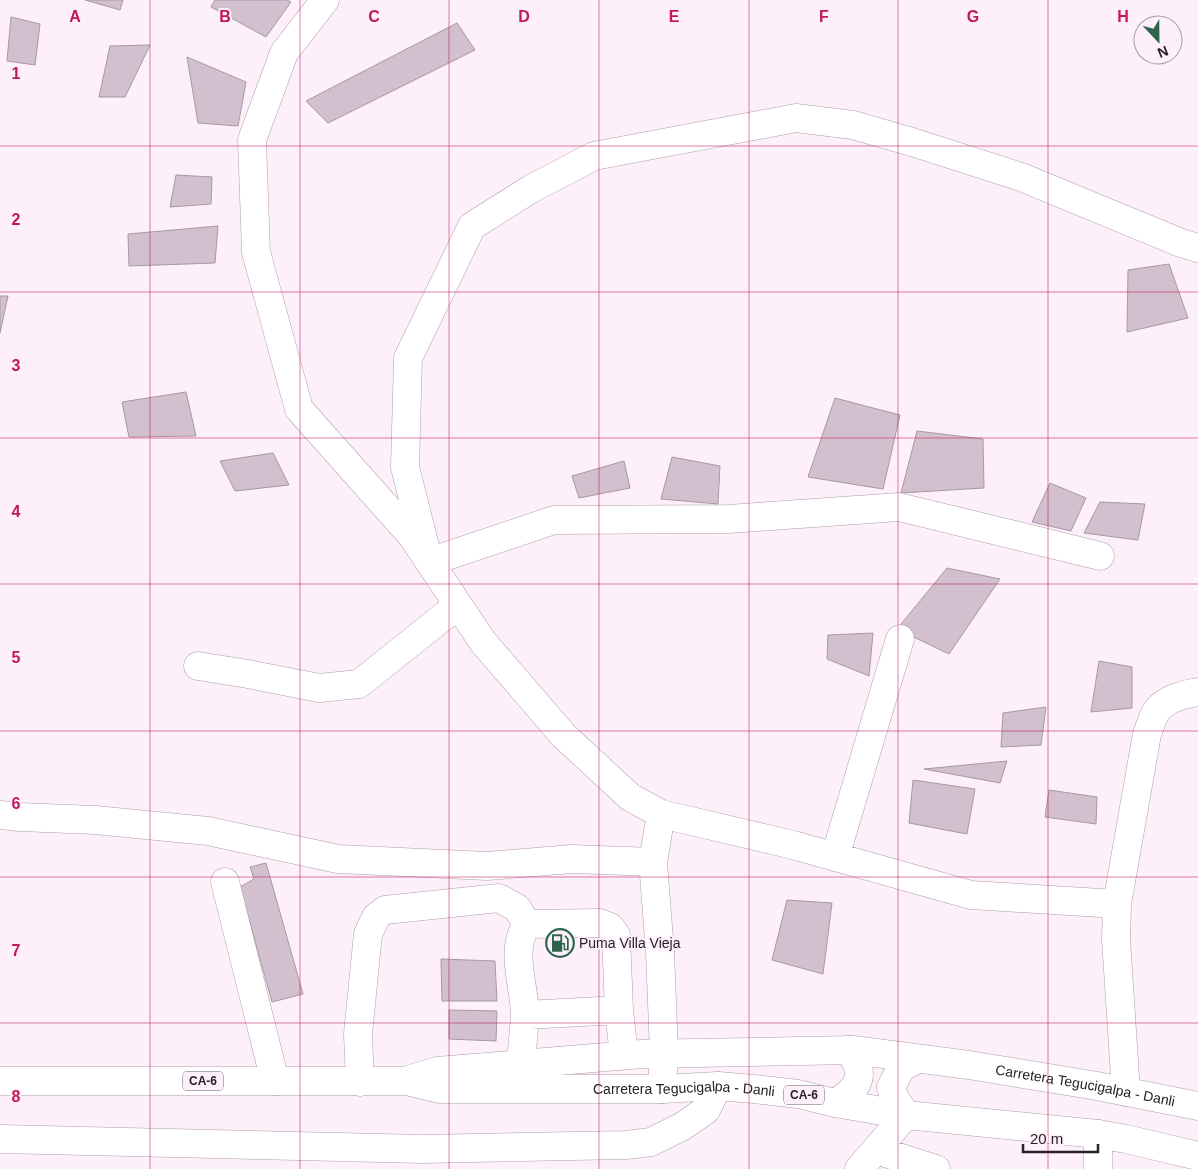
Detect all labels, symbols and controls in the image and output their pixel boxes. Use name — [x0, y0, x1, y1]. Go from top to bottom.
text: A — [69, 8, 81, 25]
text: B — [219, 8, 231, 25]
text: C — [368, 8, 380, 25]
text: D — [518, 8, 530, 25]
text: E — [669, 8, 680, 25]
text: F — [819, 8, 829, 25]
text: G — [967, 8, 979, 25]
text: H — [1117, 8, 1129, 25]
north arrow — [1133, 15, 1183, 65]
text: N — [1155, 43, 1171, 61]
text: 1 — [12, 65, 21, 82]
text: 2 — [12, 211, 21, 228]
text: 3 — [12, 357, 21, 374]
text: 4 — [12, 503, 21, 520]
text: 5 — [12, 649, 21, 666]
text: 6 — [12, 795, 21, 812]
fuel station icon: Puma Villa Vieja — [545, 928, 575, 958]
place label: Puma Villa Vieja — [579, 935, 681, 951]
text: 7 — [12, 942, 21, 959]
street label: Carretera Tegucigalpa - Danli — [994, 1061, 1176, 1109]
road number: CA-6 — [183, 1072, 223, 1090]
street label: Carretera Tegucigalpa - Danli — [593, 1078, 776, 1099]
road number: CA-6 — [784, 1086, 824, 1104]
text: 8 — [12, 1088, 21, 1105]
scale bar — [1023, 1122, 1098, 1154]
text: 20 m — [1030, 1130, 1063, 1147]

